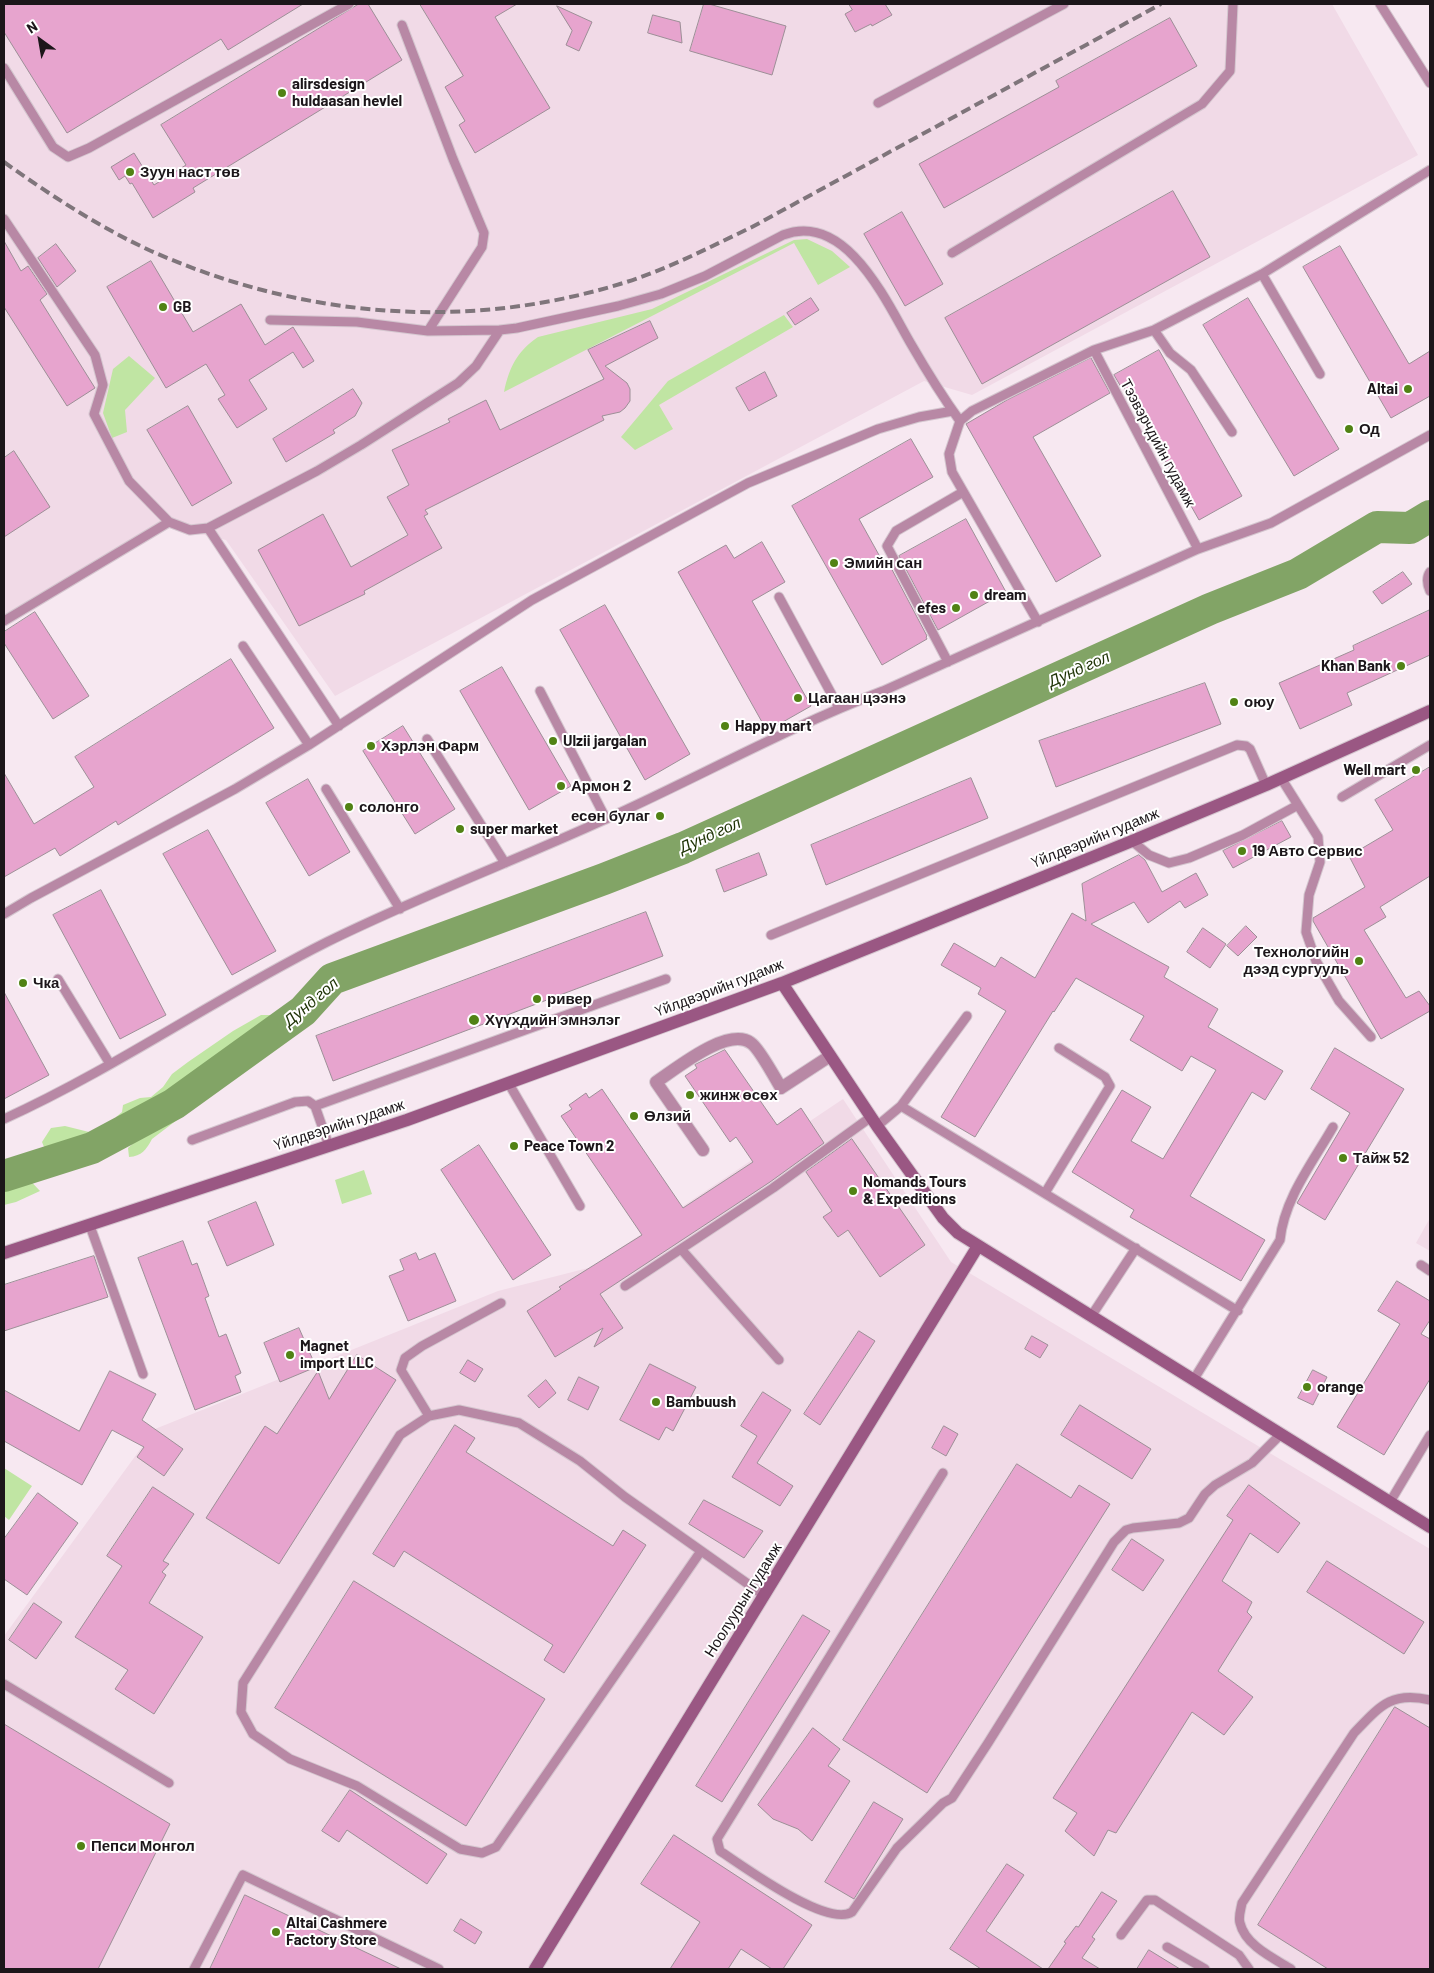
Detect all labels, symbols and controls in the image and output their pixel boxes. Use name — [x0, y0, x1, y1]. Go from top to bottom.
north arrow — [15, 15, 65, 65]
text: N — [23, 17, 40, 37]
place label: alirsdesign huldaasan hevlel — [292, 75, 402, 110]
marker: alirsdesign huldaasan hevlel — [276, 87, 288, 99]
place label: Зуун наст төв — [140, 163, 240, 181]
marker: Зуун наст төв — [124, 166, 136, 178]
place label: GB — [173, 298, 191, 316]
marker: GB — [157, 301, 169, 313]
street label: Тээвэрчдийн гудамж — [1117, 376, 1199, 510]
place label: Altai — [1367, 380, 1398, 398]
marker: Altai — [1402, 383, 1414, 395]
place label: Од — [1359, 420, 1380, 438]
marker: Од — [1343, 423, 1355, 435]
place label: Эмийн сан — [844, 554, 922, 572]
marker: Эмийн сан — [828, 557, 840, 569]
place label: dream — [984, 586, 1027, 604]
marker: dream — [968, 589, 980, 601]
place label: efes — [917, 599, 946, 617]
marker: efes — [950, 602, 962, 614]
water label: Дунд гол — [1045, 647, 1113, 691]
place label: Khan Bank — [1321, 657, 1391, 675]
marker: Khan Bank — [1395, 660, 1407, 672]
place label: Цагаан цээнэ — [808, 689, 906, 707]
marker: Цагаан цээнэ — [792, 692, 804, 704]
place label: оюу — [1244, 693, 1274, 711]
marker: оюу — [1228, 696, 1240, 708]
place label: Happy mart — [735, 717, 812, 735]
marker: Happy mart — [719, 720, 731, 732]
place label: Ulzii jargalan — [563, 732, 647, 750]
marker: Ulzii jargalan — [547, 735, 559, 747]
place label: Хэрлэн Фарм — [381, 737, 479, 755]
marker: Хэрлэн Фарм — [365, 740, 377, 752]
place label: Well mart — [1343, 761, 1406, 779]
marker: Well mart — [1410, 764, 1422, 776]
place label: Армон 2 — [571, 777, 631, 795]
marker: Армон 2 — [555, 780, 567, 792]
place label: солонго — [359, 798, 419, 816]
marker: солонго — [343, 801, 355, 813]
street label: Yйлдвэрийн гудамж — [1028, 804, 1162, 872]
place label: есөн булаг — [571, 807, 650, 825]
marker: есөн булаг — [654, 810, 666, 822]
water label: Дунд гол — [676, 813, 744, 857]
place label: super market — [470, 820, 558, 838]
marker: super market — [454, 823, 466, 835]
place label: 19 Авто Сервис — [1252, 842, 1363, 860]
marker: 19 Авто Сервис — [1236, 845, 1248, 857]
place label: Технологийн дээд сургууль — [1243, 943, 1349, 978]
street label: Yйлдвэрийн гудамж — [652, 955, 786, 1021]
marker: Технологийн дээд сургууль — [1353, 955, 1365, 967]
place label: Чка — [33, 974, 59, 992]
water label: Дунд гол — [280, 974, 342, 1030]
marker: Чка — [17, 977, 29, 989]
place label: ривер — [547, 990, 592, 1008]
marker: ривер — [531, 993, 543, 1005]
place label: Хүүхдийн эмнэлэг — [485, 1011, 620, 1029]
marker: Хүүхдийн эмнэлэг — [467, 1013, 481, 1027]
place label: жинж өсөх — [700, 1086, 778, 1104]
marker: жинж өсөх — [684, 1089, 696, 1101]
street label: Yйлдвэрийн гудамж — [271, 1095, 407, 1155]
place label: Өлзий — [644, 1107, 691, 1125]
marker: Өлзий — [628, 1110, 640, 1122]
place label: Peace Town 2 — [524, 1137, 615, 1155]
marker: Peace Town 2 — [508, 1140, 520, 1152]
place label: Тайж 52 — [1353, 1149, 1409, 1167]
marker: Тайж 52 — [1337, 1152, 1349, 1164]
place label: Nomands Tours & Expeditions — [863, 1173, 966, 1208]
marker: Nomands Tours & Expeditions — [847, 1185, 859, 1197]
place label: Magnet import LLC — [300, 1337, 374, 1372]
marker: Magnet import LLC — [284, 1349, 296, 1361]
place label: orange — [1317, 1378, 1364, 1396]
marker: orange — [1301, 1381, 1313, 1393]
place label: Bambuush — [666, 1393, 736, 1411]
marker: Bambuush — [650, 1396, 662, 1408]
street label: Ноолуурын гудамж — [701, 1540, 785, 1660]
place label: Пепси Монгол — [91, 1837, 195, 1855]
marker: Пепси Монгол — [75, 1840, 87, 1852]
place label: Altai Cashmere Factory Store — [286, 1914, 387, 1949]
marker: Altai Cashmere Factory Store — [270, 1926, 282, 1938]

